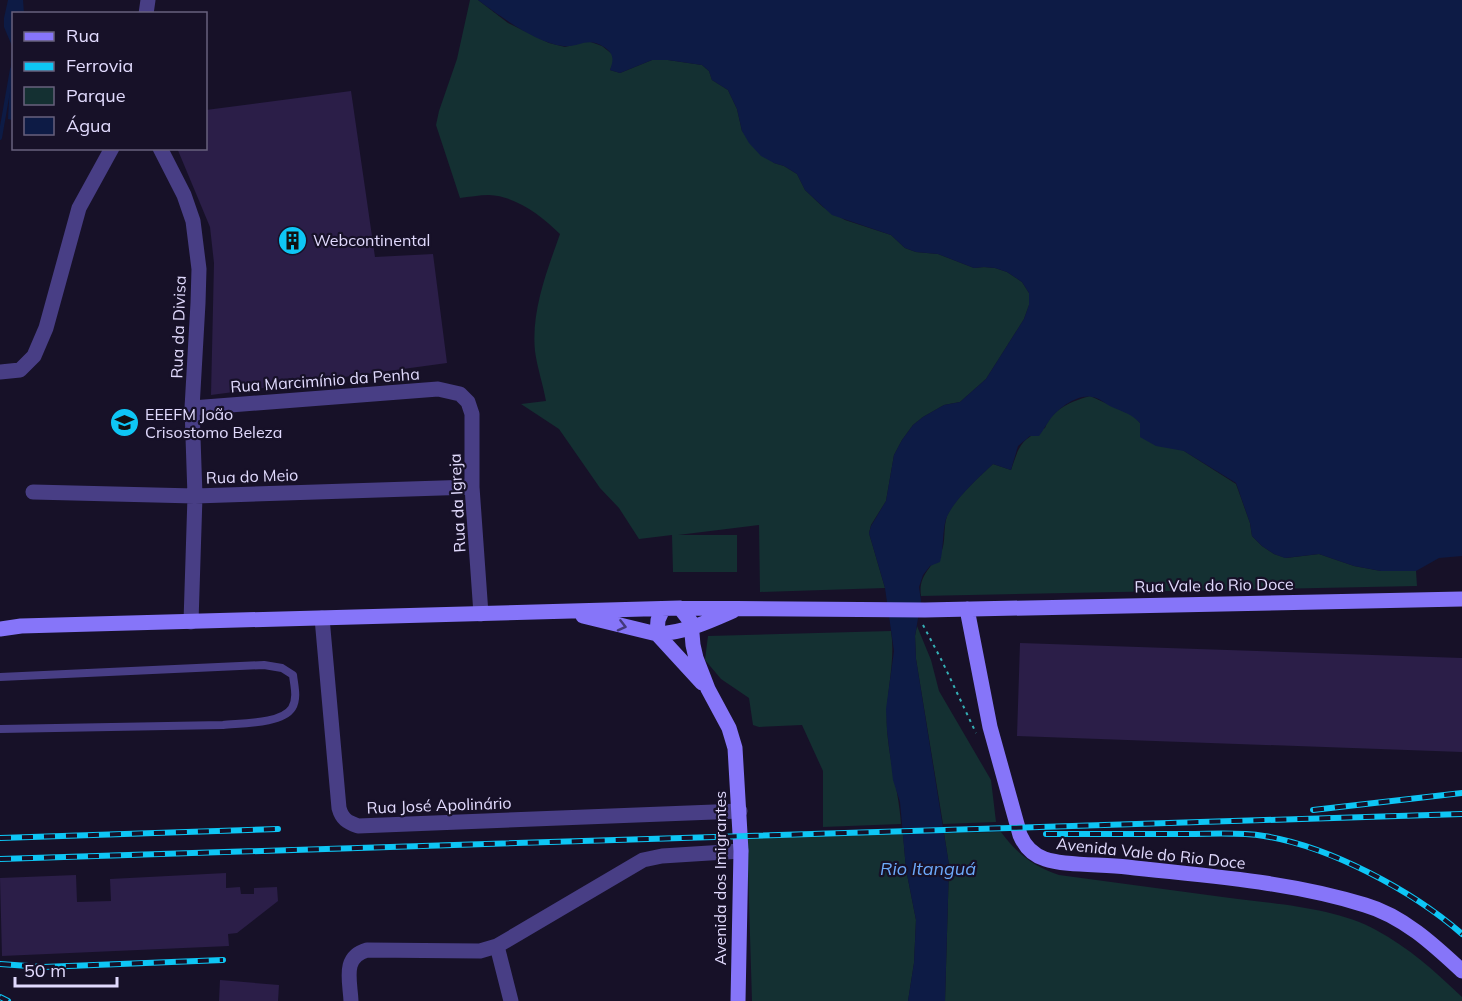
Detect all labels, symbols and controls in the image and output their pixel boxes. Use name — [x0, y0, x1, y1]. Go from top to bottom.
legend — [12, 12, 207, 150]
text: Rua — [66, 24, 100, 47]
text: Ferrovia — [66, 54, 133, 77]
text: Parque — [66, 84, 125, 107]
text: Água — [66, 114, 111, 137]
building icon: Webcontinental — [276, 224, 308, 256]
place label: Webcontinental — [313, 230, 430, 250]
street label: Rua da Divisa — [166, 275, 190, 379]
street label: Rua Marcimínio da Penha — [230, 363, 420, 397]
place label: EEEFM João Crisostomo Beleza — [145, 404, 282, 442]
school or university icon: EEEFM João Crisostomo Beleza — [108, 407, 140, 439]
street label: Rua da Igreja — [444, 453, 470, 553]
street label: Rua do Meio — [205, 464, 299, 488]
street label: Rua Vale do Rio Doce — [1134, 574, 1294, 596]
one-way arrow — [617, 618, 627, 631]
street label: Avenida dos Imigrantes — [710, 791, 730, 965]
street label: Rua José Apolinário — [366, 792, 512, 818]
street label: Avenida Vale do Rio Doce — [1055, 833, 1247, 873]
water label: Rio Itanguá — [880, 857, 976, 880]
scale bar — [15, 950, 117, 988]
text: 50 m — [24, 959, 66, 982]

